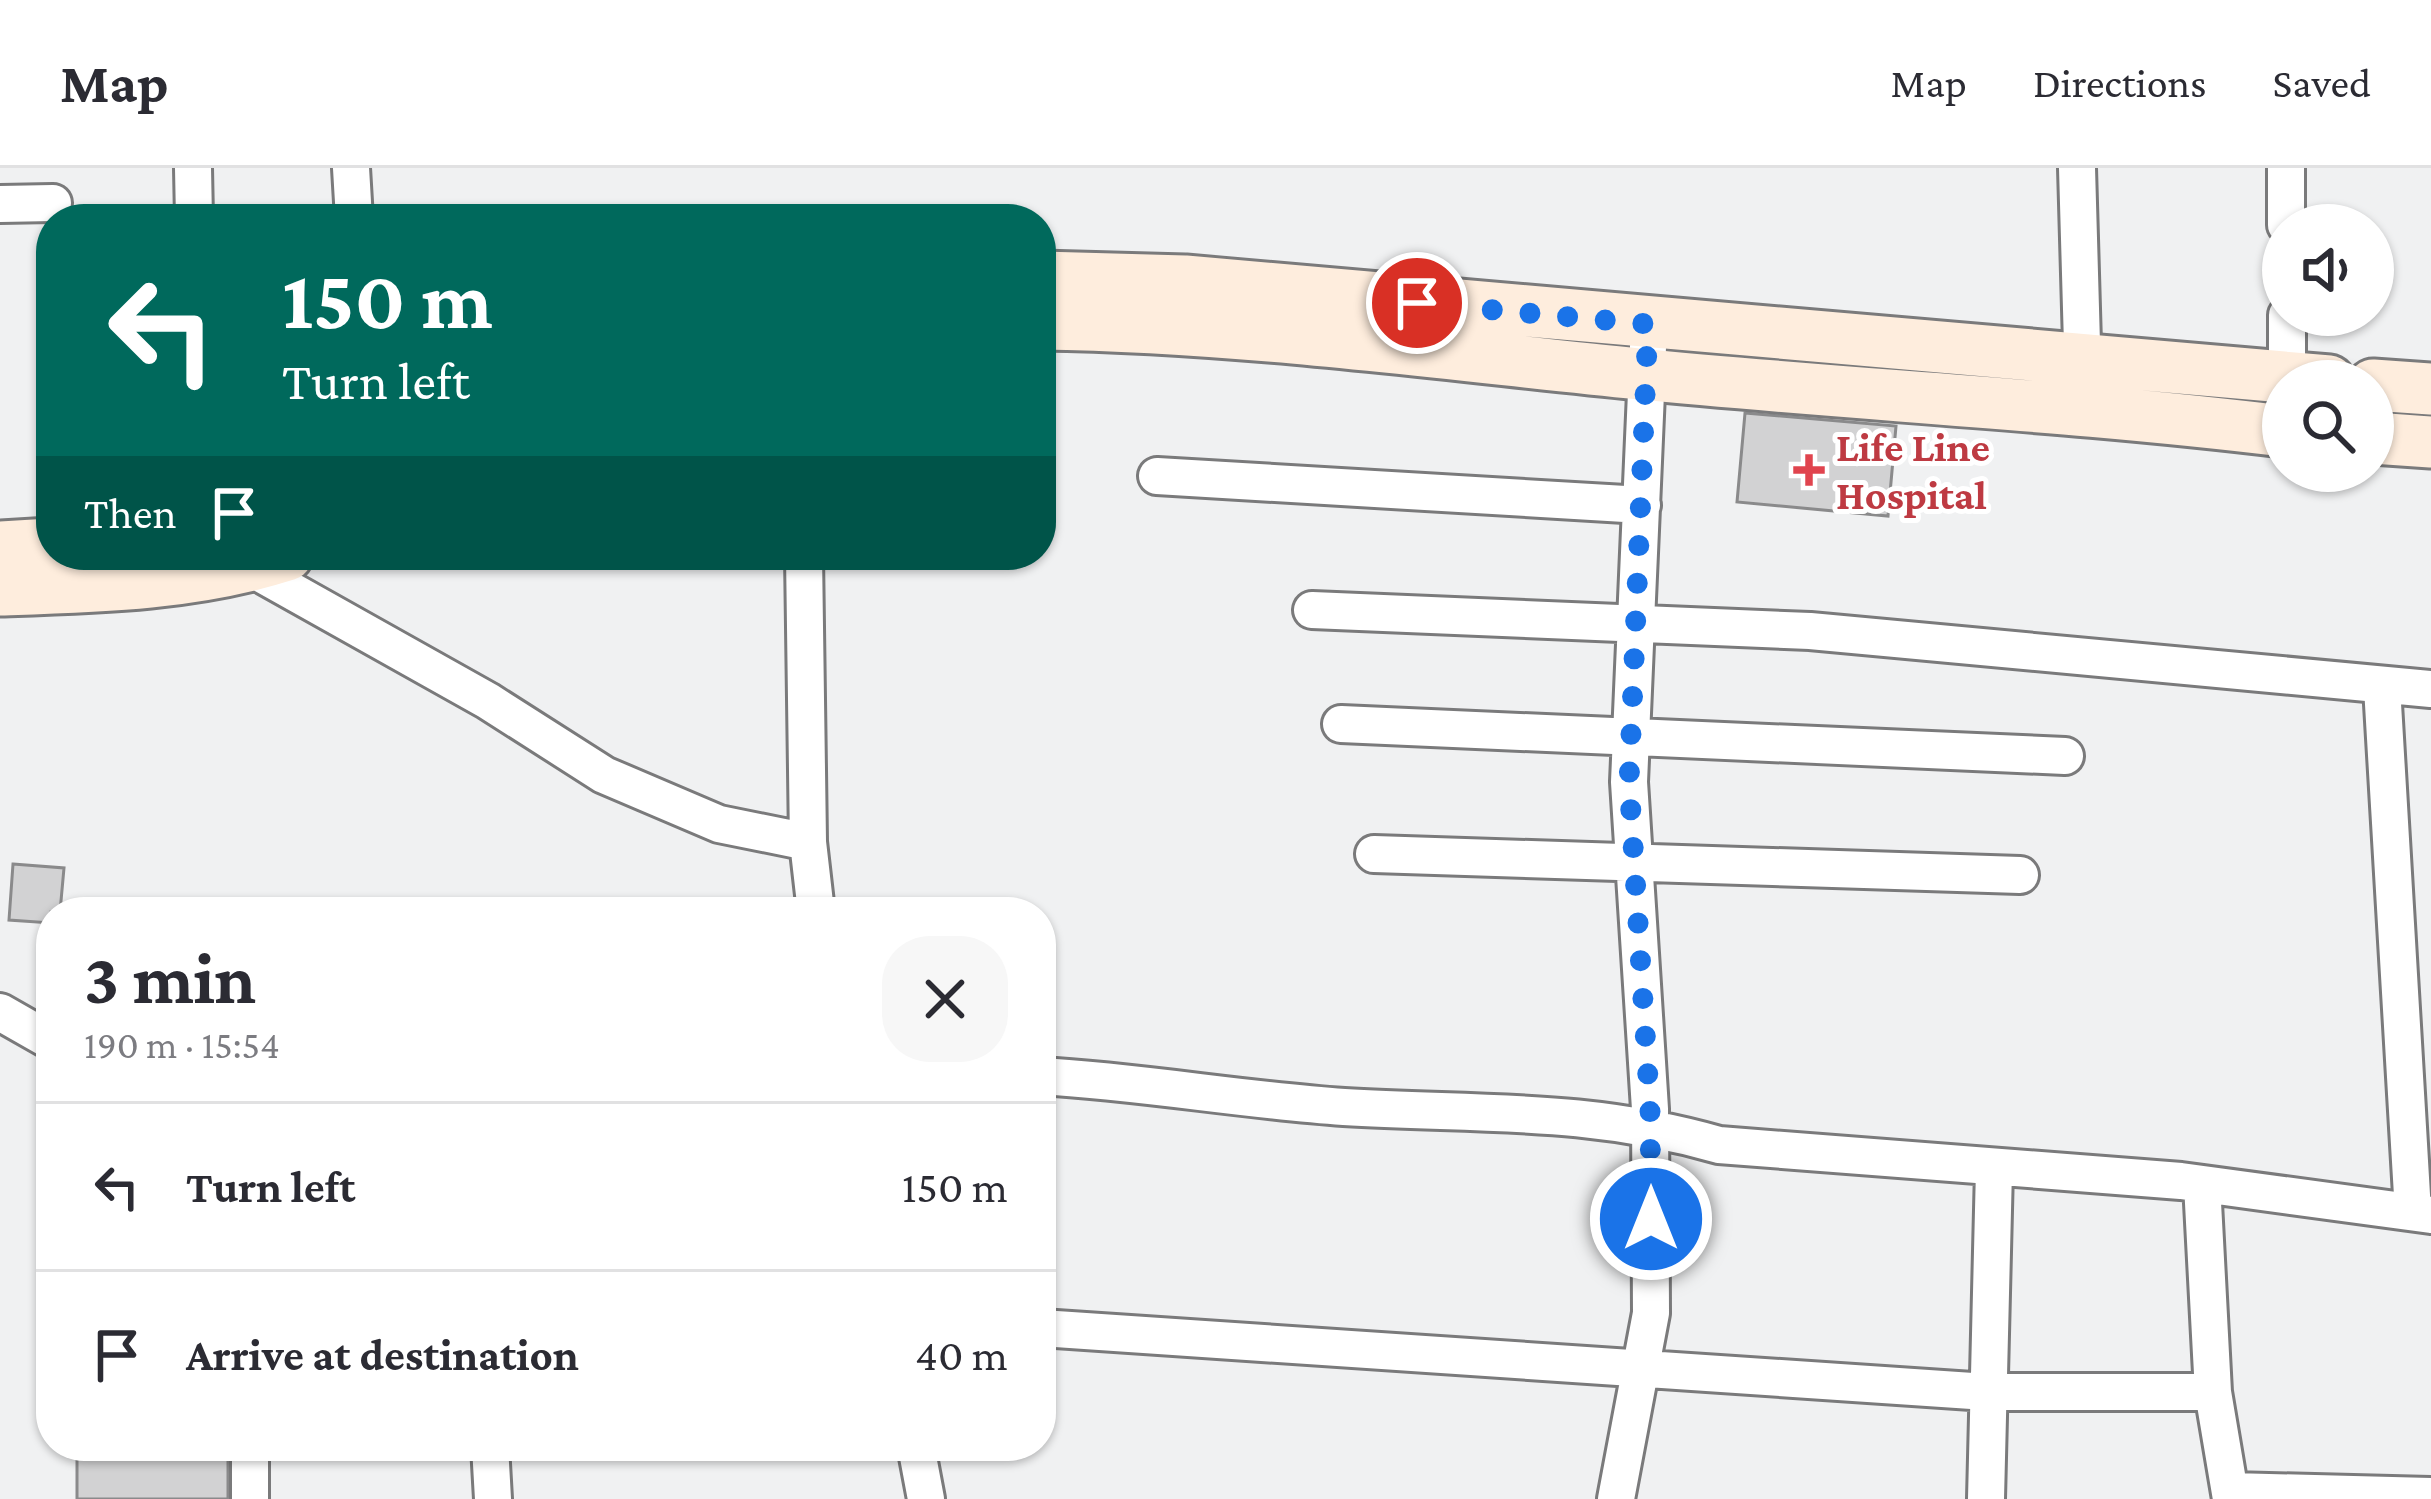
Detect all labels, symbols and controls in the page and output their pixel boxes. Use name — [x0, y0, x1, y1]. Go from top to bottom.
text: Map — [60, 51, 169, 114]
text: Map — [1891, 59, 1967, 106]
text: Directions — [2033, 59, 2207, 106]
text: Saved — [2273, 59, 2371, 106]
map controls — [2262, 204, 2394, 492]
button: sound — [2262, 204, 2394, 336]
icon: left — [84, 252, 240, 408]
pin — [1366, 252, 1468, 354]
text: 150 m — [282, 253, 493, 346]
icon: arrive — [1384, 270, 1450, 336]
text: Turn left — [282, 351, 470, 411]
button: search — [2262, 360, 2394, 492]
place label: Life Line Hospital — [1836, 423, 1990, 518]
marker: Life Line Hospital — [1793, 454, 1825, 486]
icon: arrive — [201, 480, 267, 546]
text: Then — [84, 488, 177, 538]
button: close — [882, 936, 1008, 1062]
text: 3 min — [84, 938, 256, 1018]
text: 190 m · 15:54 — [84, 1023, 280, 1066]
icon: left — [84, 1154, 150, 1220]
position arrow — [1588, 1156, 1714, 1282]
text: Turn left — [186, 1162, 355, 1212]
text: 150 m — [902, 1162, 1008, 1212]
icon: arrive — [84, 1322, 150, 1388]
text: Arrive at destination — [186, 1330, 579, 1380]
text: 40 m — [915, 1330, 1008, 1380]

